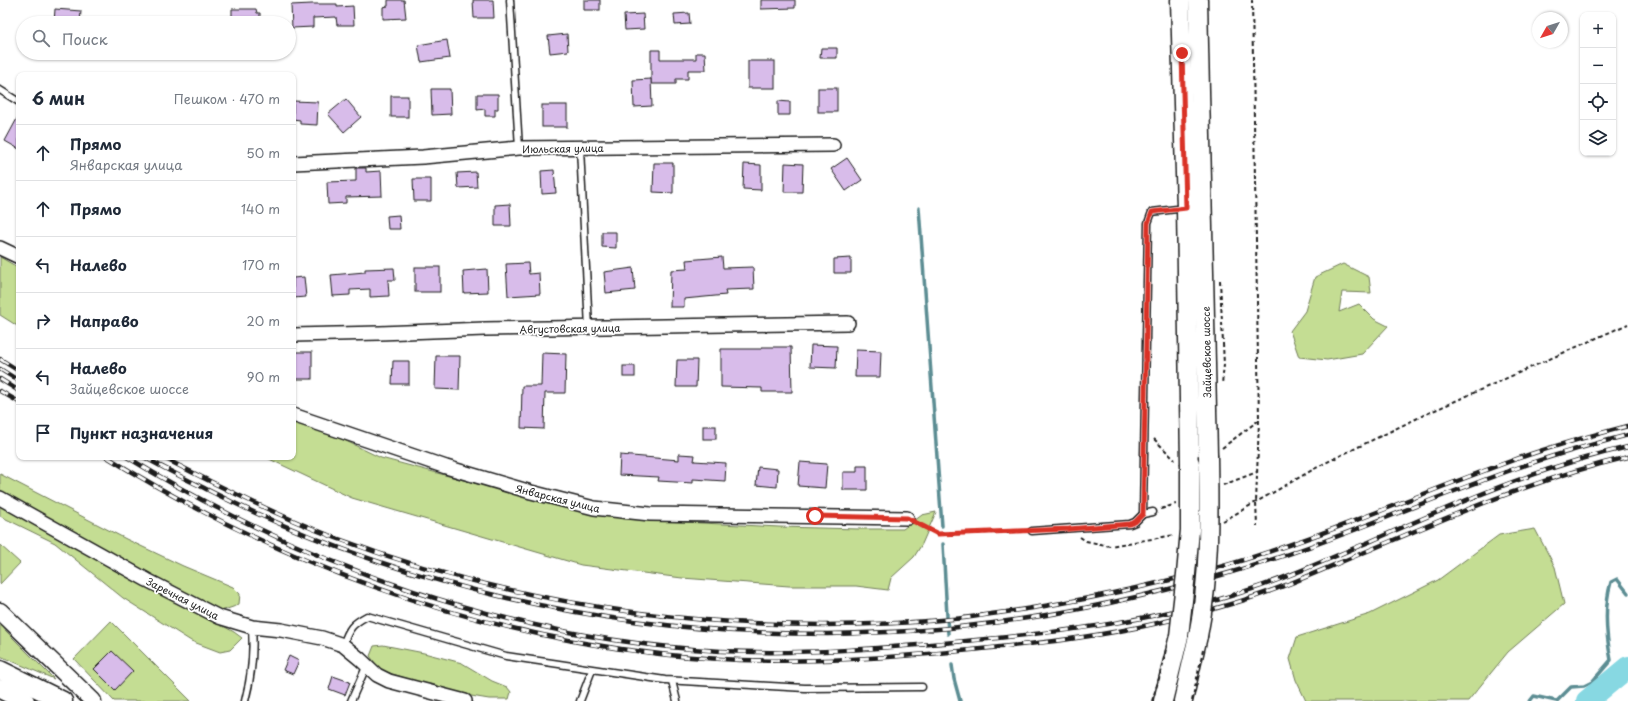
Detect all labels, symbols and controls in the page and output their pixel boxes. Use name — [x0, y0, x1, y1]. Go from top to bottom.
north arrow — [1532, 12, 1568, 48]
map controls — [1580, 12, 1616, 156]
button: + — [1580, 12, 1616, 48]
search box — [16, 16, 296, 60]
icon: search — [30, 27, 52, 49]
text: Поиск — [62, 27, 108, 50]
route end — [1173, 44, 1191, 62]
button: − — [1580, 48, 1616, 84]
button: locate — [1580, 84, 1616, 120]
text: 6 мин — [32, 85, 85, 111]
text: Пешком · 470 m — [174, 89, 280, 108]
button: layers — [1580, 120, 1616, 156]
text: Прямо — [70, 132, 121, 155]
street label: Июльская улица — [522, 140, 605, 156]
icon: ahead — [32, 142, 54, 164]
text: 50 m — [246, 143, 280, 162]
text: Январская улица — [70, 155, 182, 174]
text: Прямо — [70, 197, 121, 220]
icon: ahead — [32, 198, 54, 220]
text: 140 m — [241, 199, 280, 218]
text: Налево — [70, 253, 127, 276]
icon: left — [32, 254, 54, 276]
text: 170 m — [242, 255, 280, 274]
street label: Зайцевское шоссе — [1198, 306, 1214, 398]
text: Направо — [70, 309, 139, 332]
icon: right — [32, 310, 54, 332]
text: 20 m — [246, 311, 280, 330]
street label: Августовская улица — [519, 320, 621, 337]
text: Налево — [70, 356, 127, 379]
icon: left — [32, 366, 54, 388]
text: 90 m — [247, 367, 280, 386]
text: Зайцевское шоссе — [70, 379, 189, 398]
text: Пункт назначения — [70, 421, 213, 444]
icon: arrive — [32, 422, 54, 444]
street label: Январская улица — [514, 480, 602, 516]
route start — [806, 507, 824, 525]
street label: Заречная улица — [144, 573, 223, 623]

